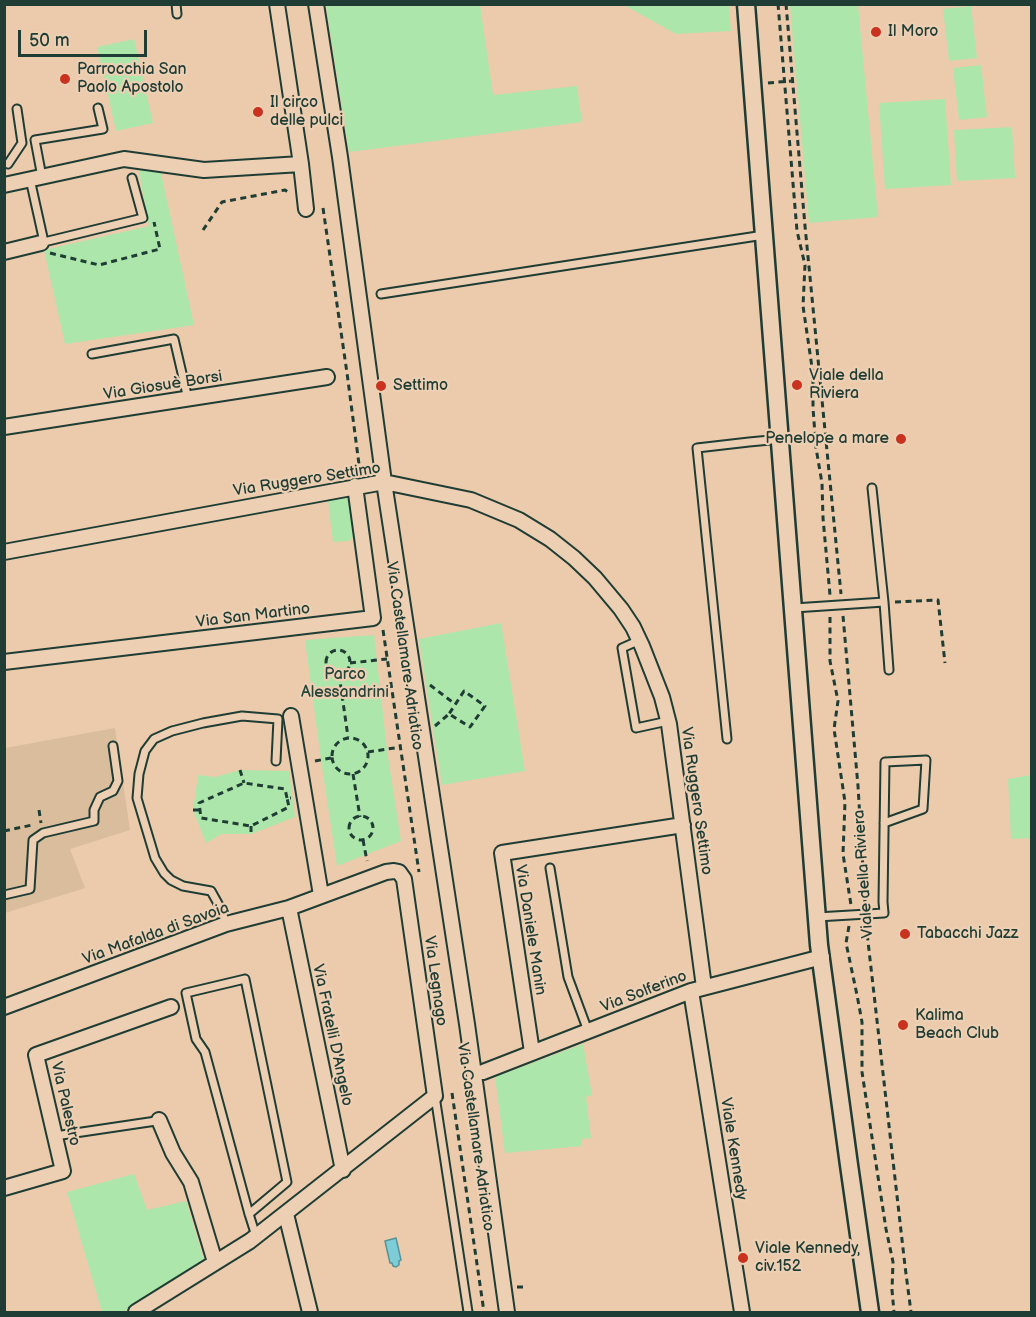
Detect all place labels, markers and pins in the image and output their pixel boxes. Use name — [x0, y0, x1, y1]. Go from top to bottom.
place label: Il Moro — [888, 22, 938, 42]
marker: Il Moro — [869, 25, 883, 39]
place label: Parrocchia San Paolo Apostolo — [77, 60, 187, 98]
marker: Parrocchia San Paolo Apostolo — [58, 72, 72, 86]
place label: Il circo delle pulci — [270, 93, 343, 131]
marker: Il circo delle pulci — [251, 105, 265, 119]
place label: Viale della Riviera — [809, 366, 884, 404]
place label: Settimo — [393, 376, 448, 396]
marker: Viale della Riviera — [790, 378, 804, 392]
marker: Settimo — [374, 379, 388, 393]
place label: Penelope a mare — [765, 429, 889, 449]
marker: Penelope a mare — [894, 432, 908, 446]
place label: Tabacchi Jazz — [917, 924, 1018, 944]
marker: Tabacchi Jazz — [898, 927, 912, 941]
place label: Kalima Beach Club — [915, 1006, 999, 1044]
marker: Kalima Beach Club — [896, 1018, 910, 1032]
place label: Viale Kennedy, civ.152 — [755, 1239, 860, 1277]
marker: Viale Kennedy, civ.152 — [736, 1251, 750, 1265]

